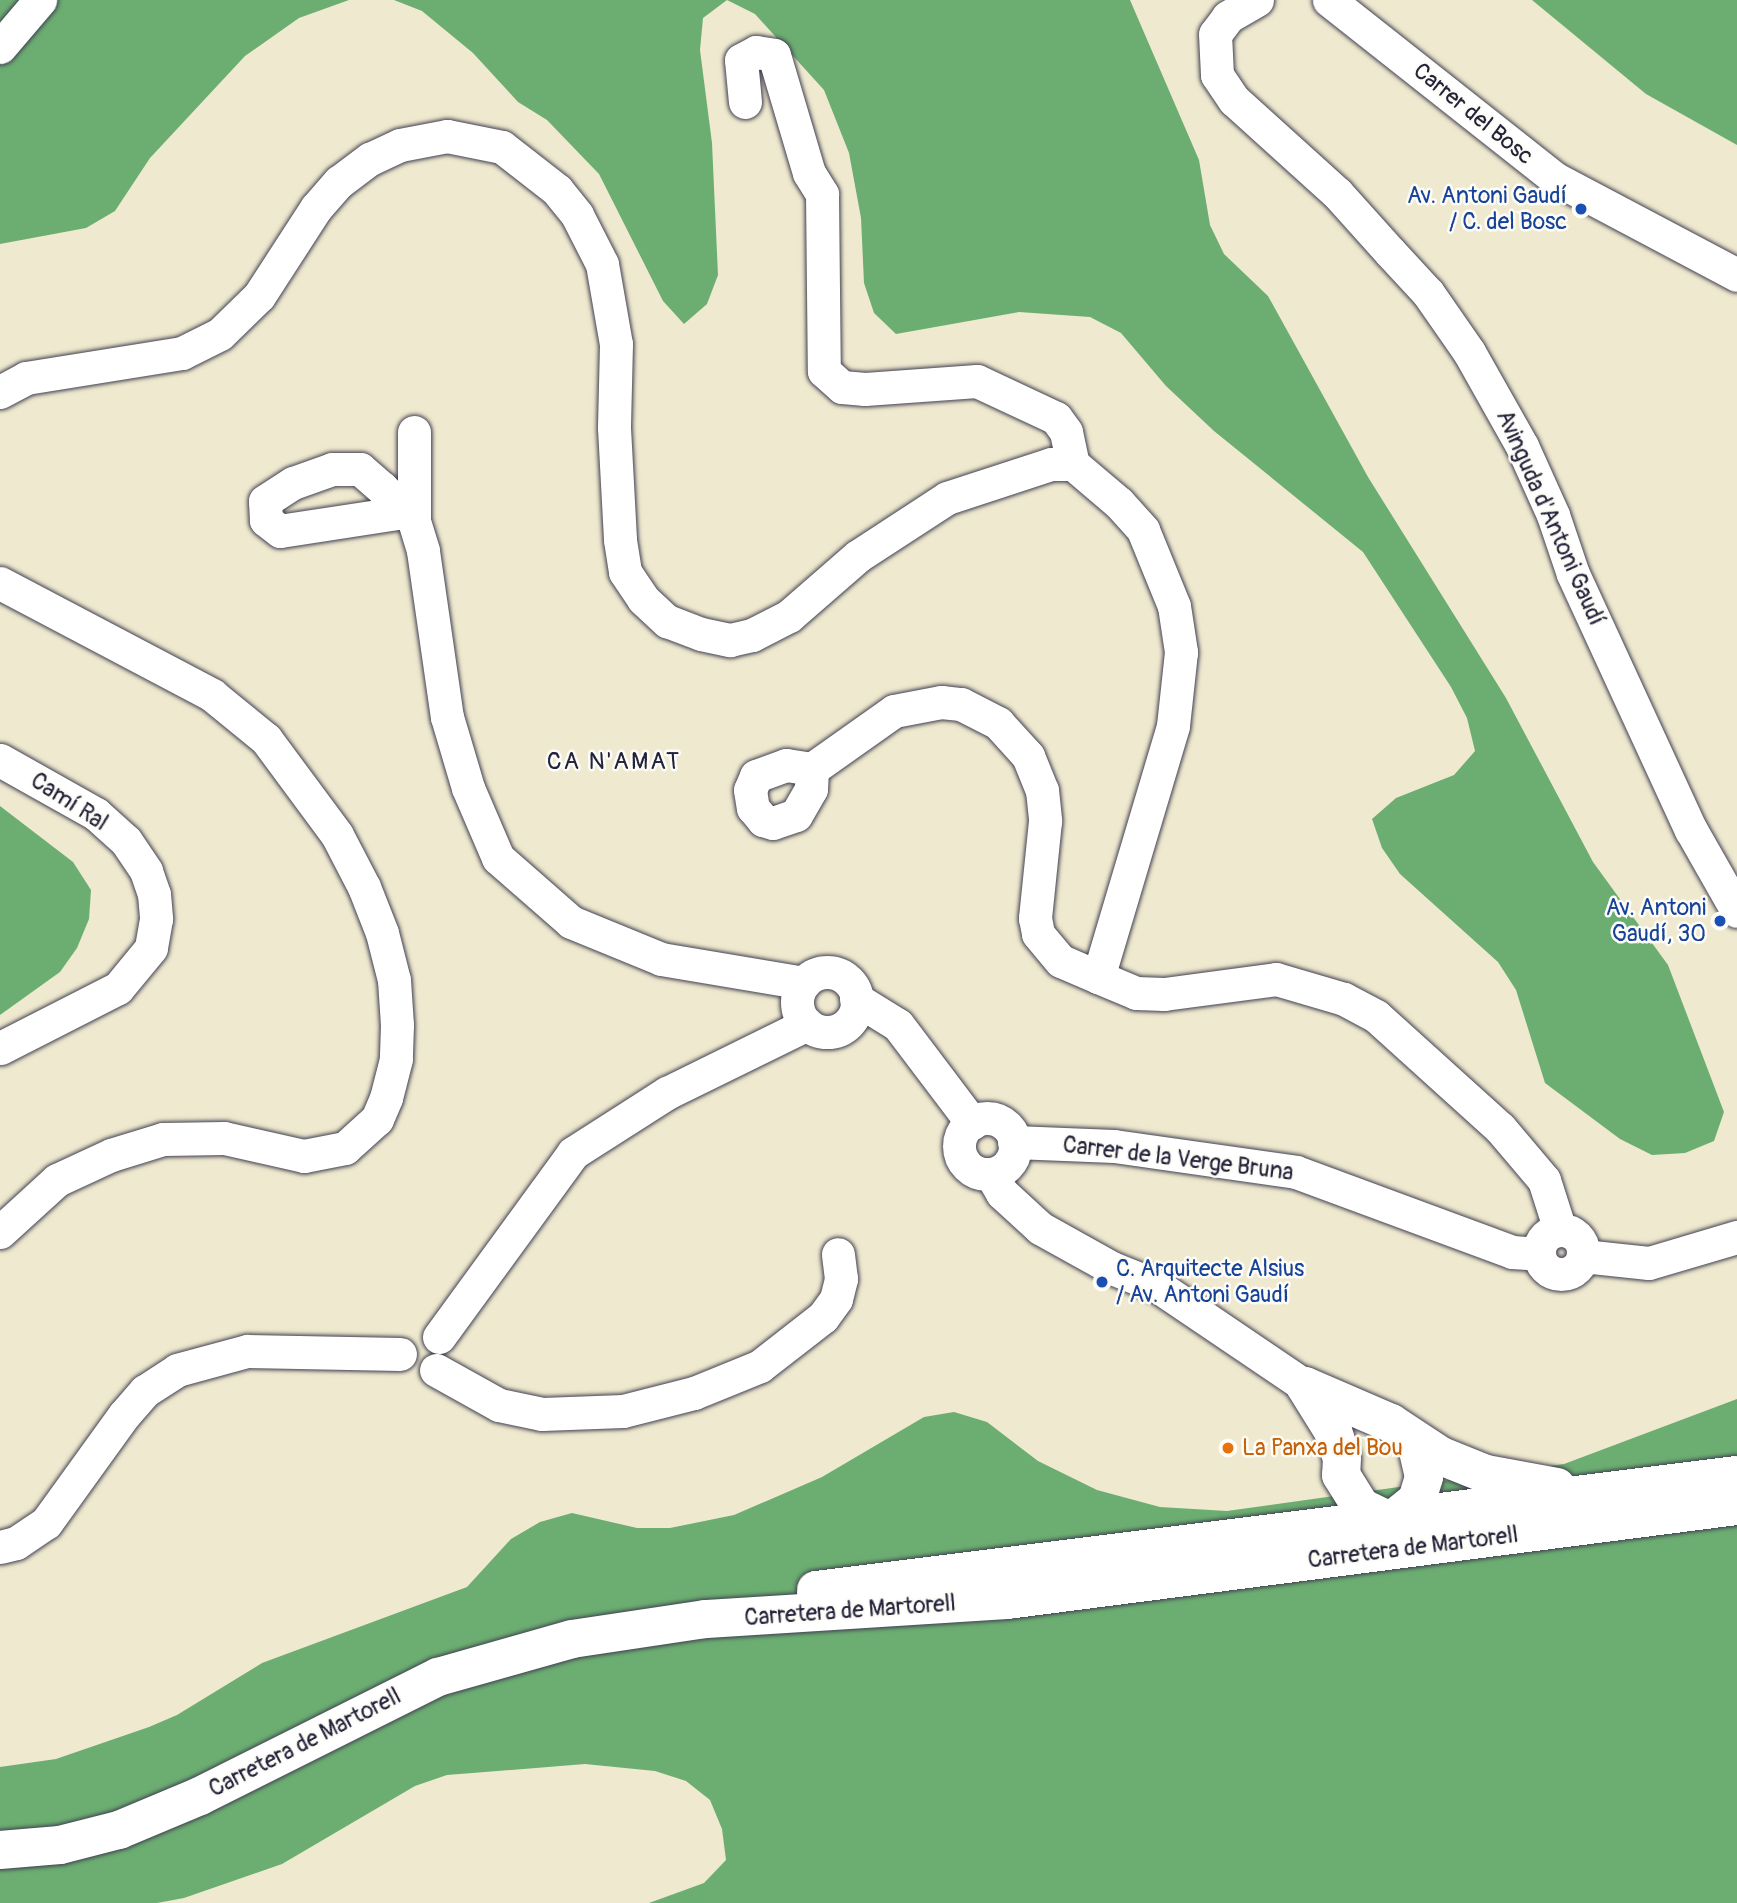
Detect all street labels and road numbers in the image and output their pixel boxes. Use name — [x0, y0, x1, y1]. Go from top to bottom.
street label: Carrer del Bosc — [1408, 57, 1538, 171]
street label: Avinguda d'Antoni Gaudí — [1490, 406, 1610, 630]
street label: Camí Ral — [25, 767, 113, 837]
street label: Carrer de la Verge Bruna — [1061, 1131, 1295, 1187]
street label: Carretera de Martorell — [1306, 1521, 1520, 1575]
street label: Carretera de Martorell — [743, 1590, 957, 1632]
street label: Carretera de Martorell — [204, 1683, 406, 1803]

